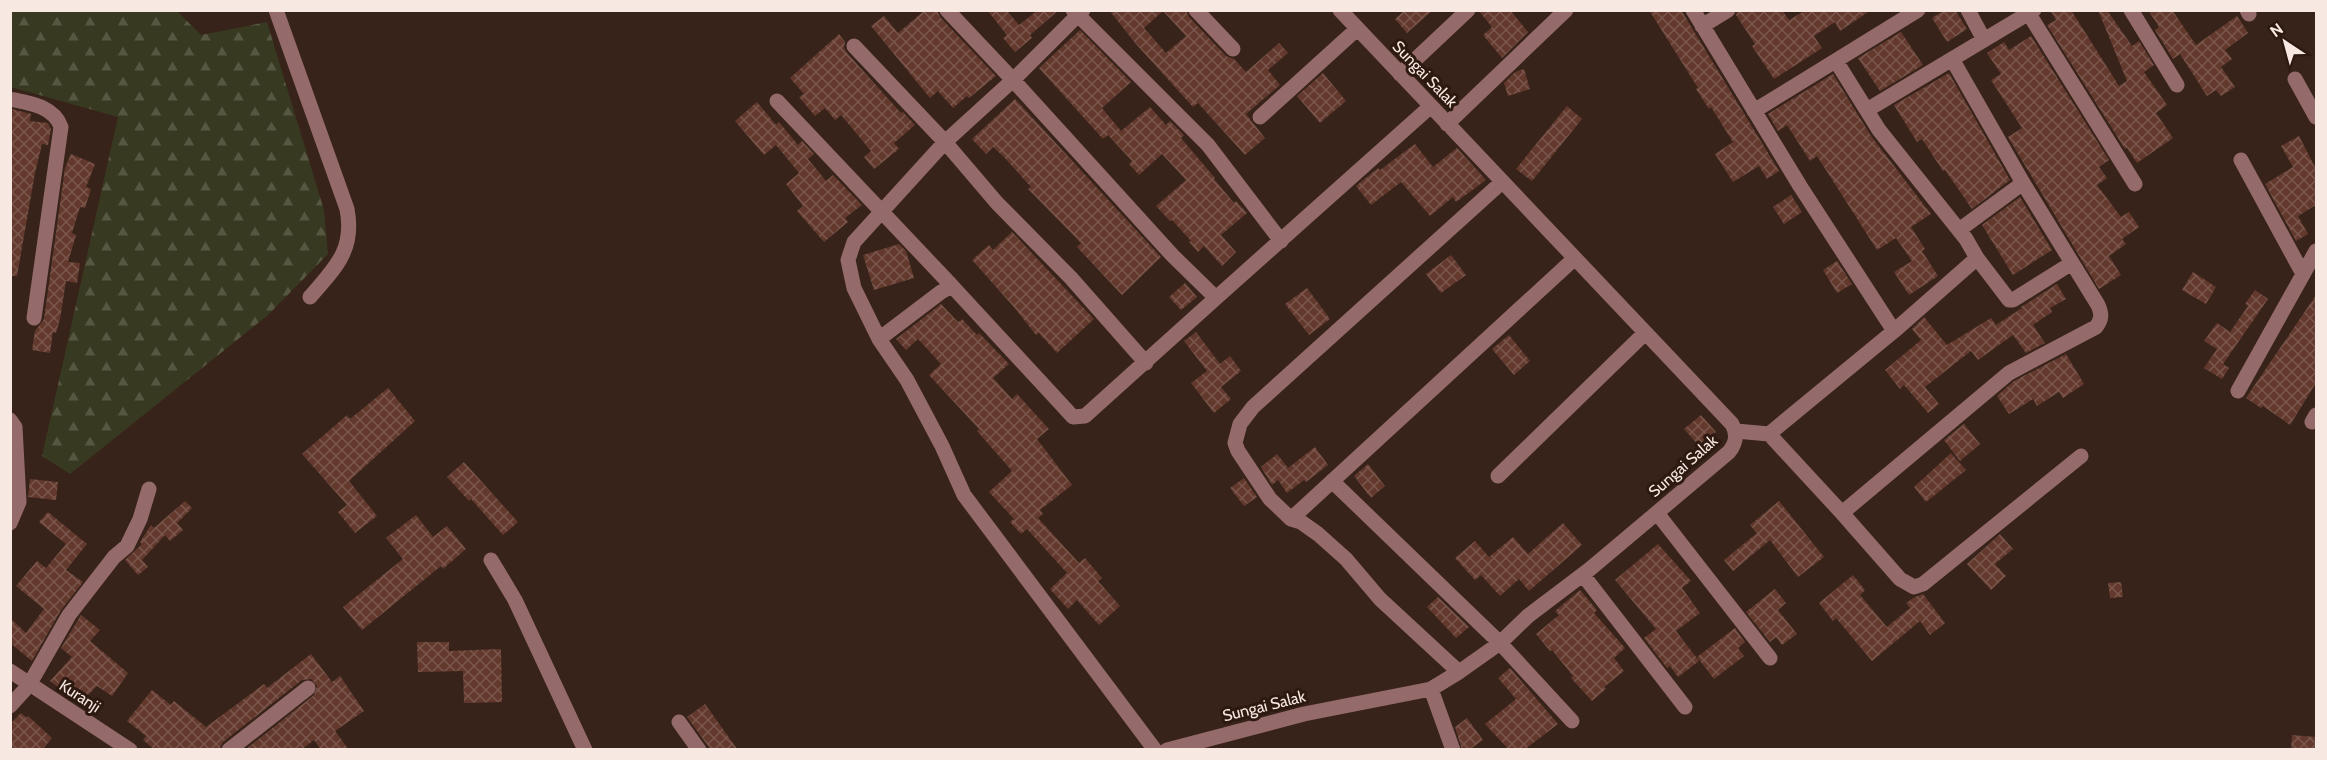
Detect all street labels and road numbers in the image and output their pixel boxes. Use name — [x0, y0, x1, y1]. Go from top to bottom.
street label: Sungai Salak — [1389, 37, 1462, 112]
street label: Sungai Salak — [1645, 430, 1722, 501]
street label: Kuranji — [56, 676, 104, 716]
street label: Sungai Salak — [1221, 686, 1308, 725]

